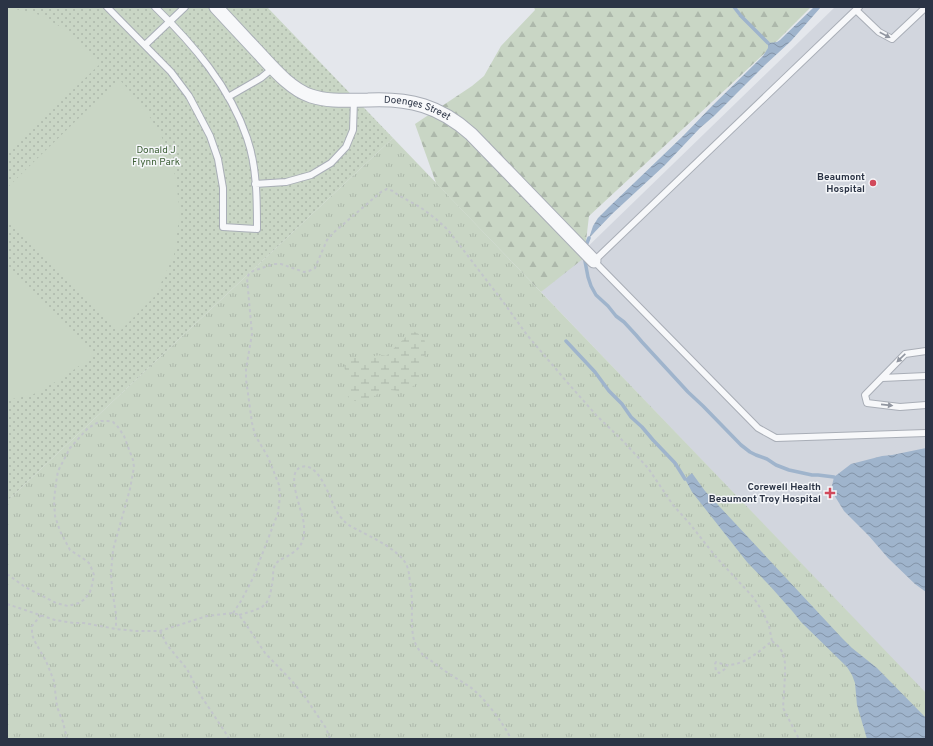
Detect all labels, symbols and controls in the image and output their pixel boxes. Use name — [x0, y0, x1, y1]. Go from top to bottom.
one-way arrow — [879, 32, 891, 38]
street label: Doenges Street — [384, 93, 453, 124]
park label: Donald J Flynn Park — [132, 144, 180, 169]
place label: Beaumont Hospital — [817, 171, 865, 196]
marker: Beaumont Hospital — [868, 178, 878, 188]
one-way arrow — [896, 354, 906, 363]
one-way arrow — [881, 402, 893, 409]
place label: Corewell Health Beaumont Troy Hospital — [709, 481, 821, 506]
marker: Corewell Health Beaumont Troy Hospital — [824, 487, 836, 499]

